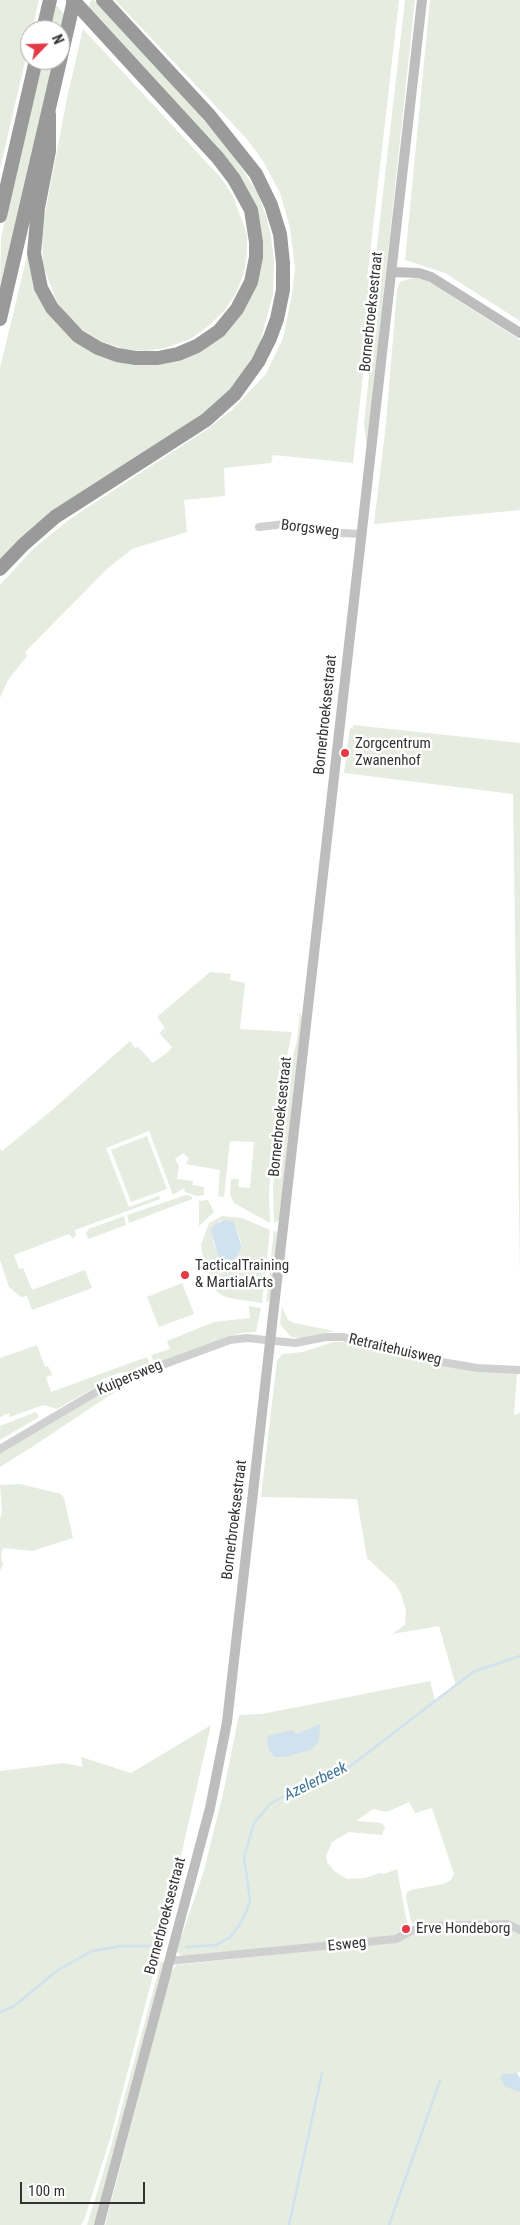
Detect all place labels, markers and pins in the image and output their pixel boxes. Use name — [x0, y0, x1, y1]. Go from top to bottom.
place label: Zorgcentrum Zwanenhof — [355, 735, 431, 770]
marker: Zorgcentrum Zwanenhof — [339, 747, 351, 759]
place label: TacticalTraining & MartialArts — [195, 1257, 289, 1292]
marker: TacticalTraining & MartialArts — [179, 1269, 191, 1281]
place label: Erve Hondeborg — [416, 1920, 510, 1938]
marker: Erve Hondeborg — [400, 1923, 412, 1935]

